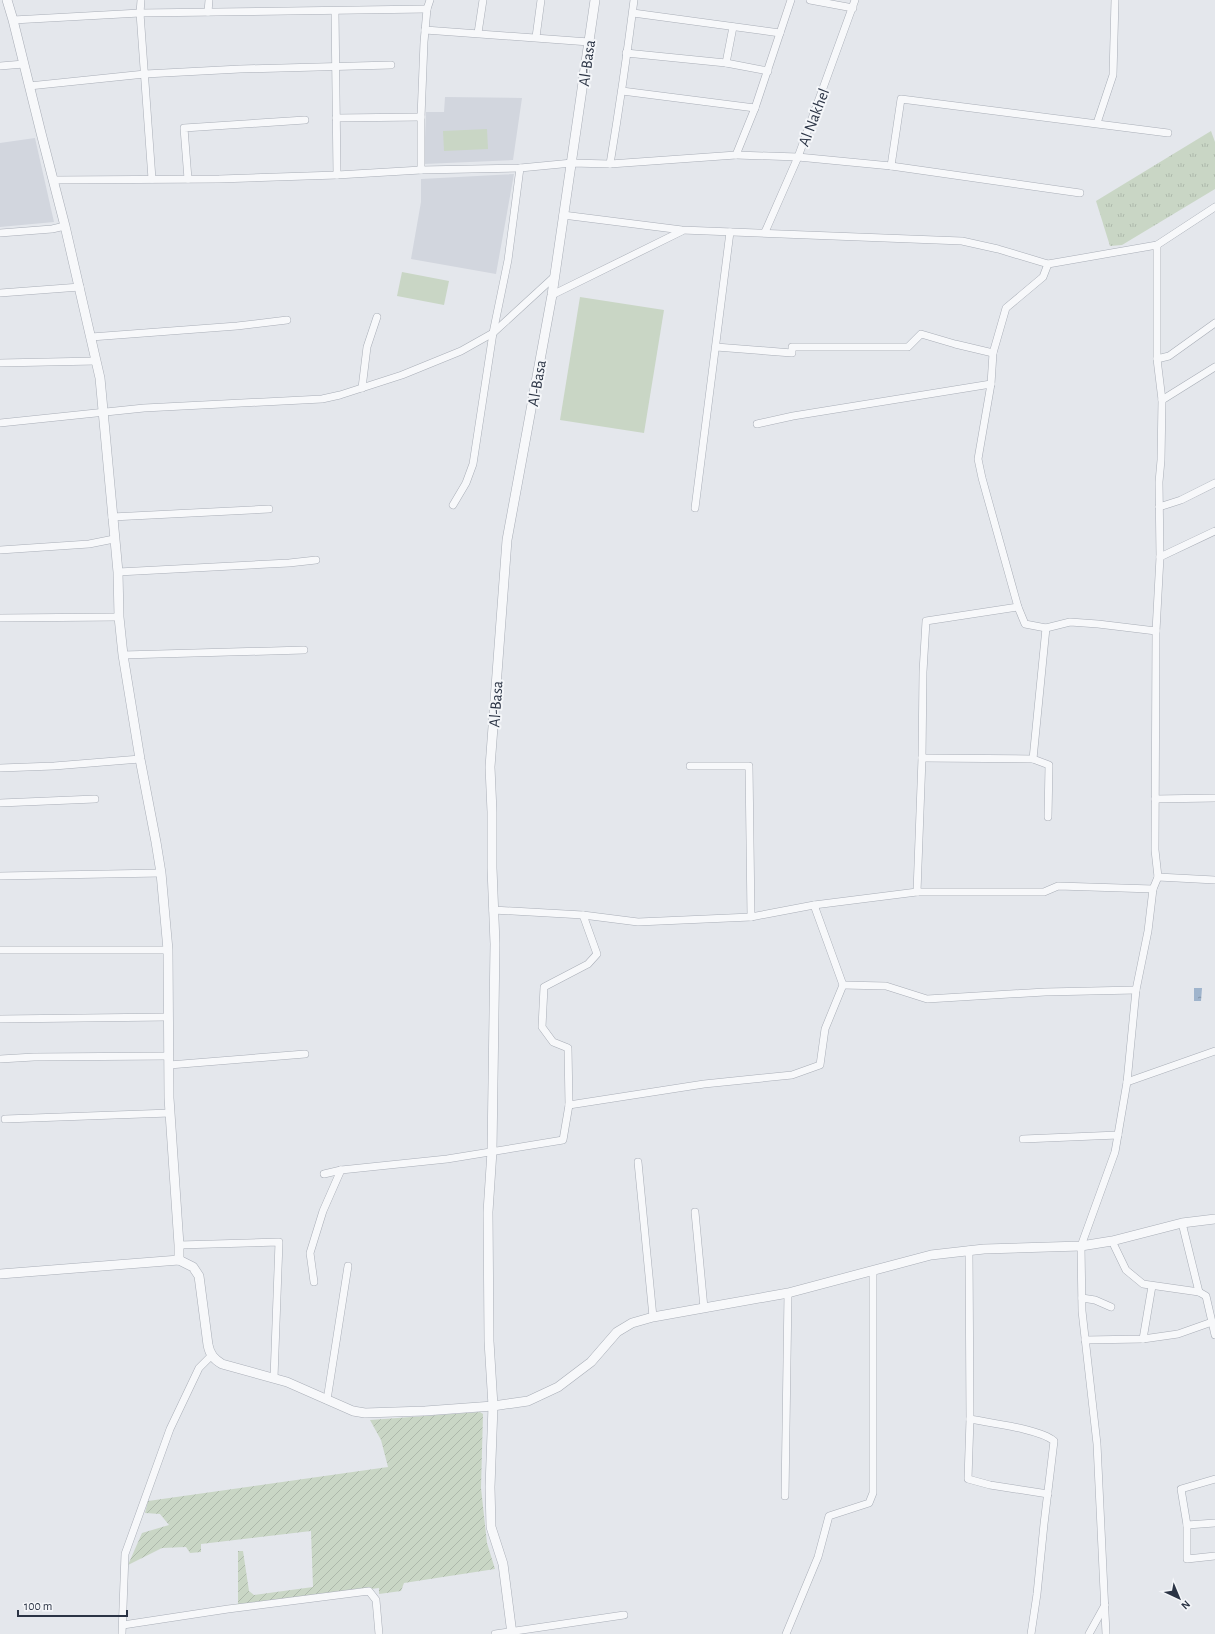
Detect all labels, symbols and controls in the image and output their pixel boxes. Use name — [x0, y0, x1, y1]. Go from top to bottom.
street label: Al-Basa — [576, 39, 598, 87]
street label: Al Nakhel — [796, 86, 832, 149]
street label: Al-Basa — [525, 359, 549, 408]
street label: Al-Basa — [486, 680, 506, 728]
north arrow — [1159, 1578, 1199, 1618]
scale bar — [18, 1592, 127, 1618]
text: N — [1179, 1598, 1192, 1611]
text: 100 m — [24, 1600, 52, 1612]

